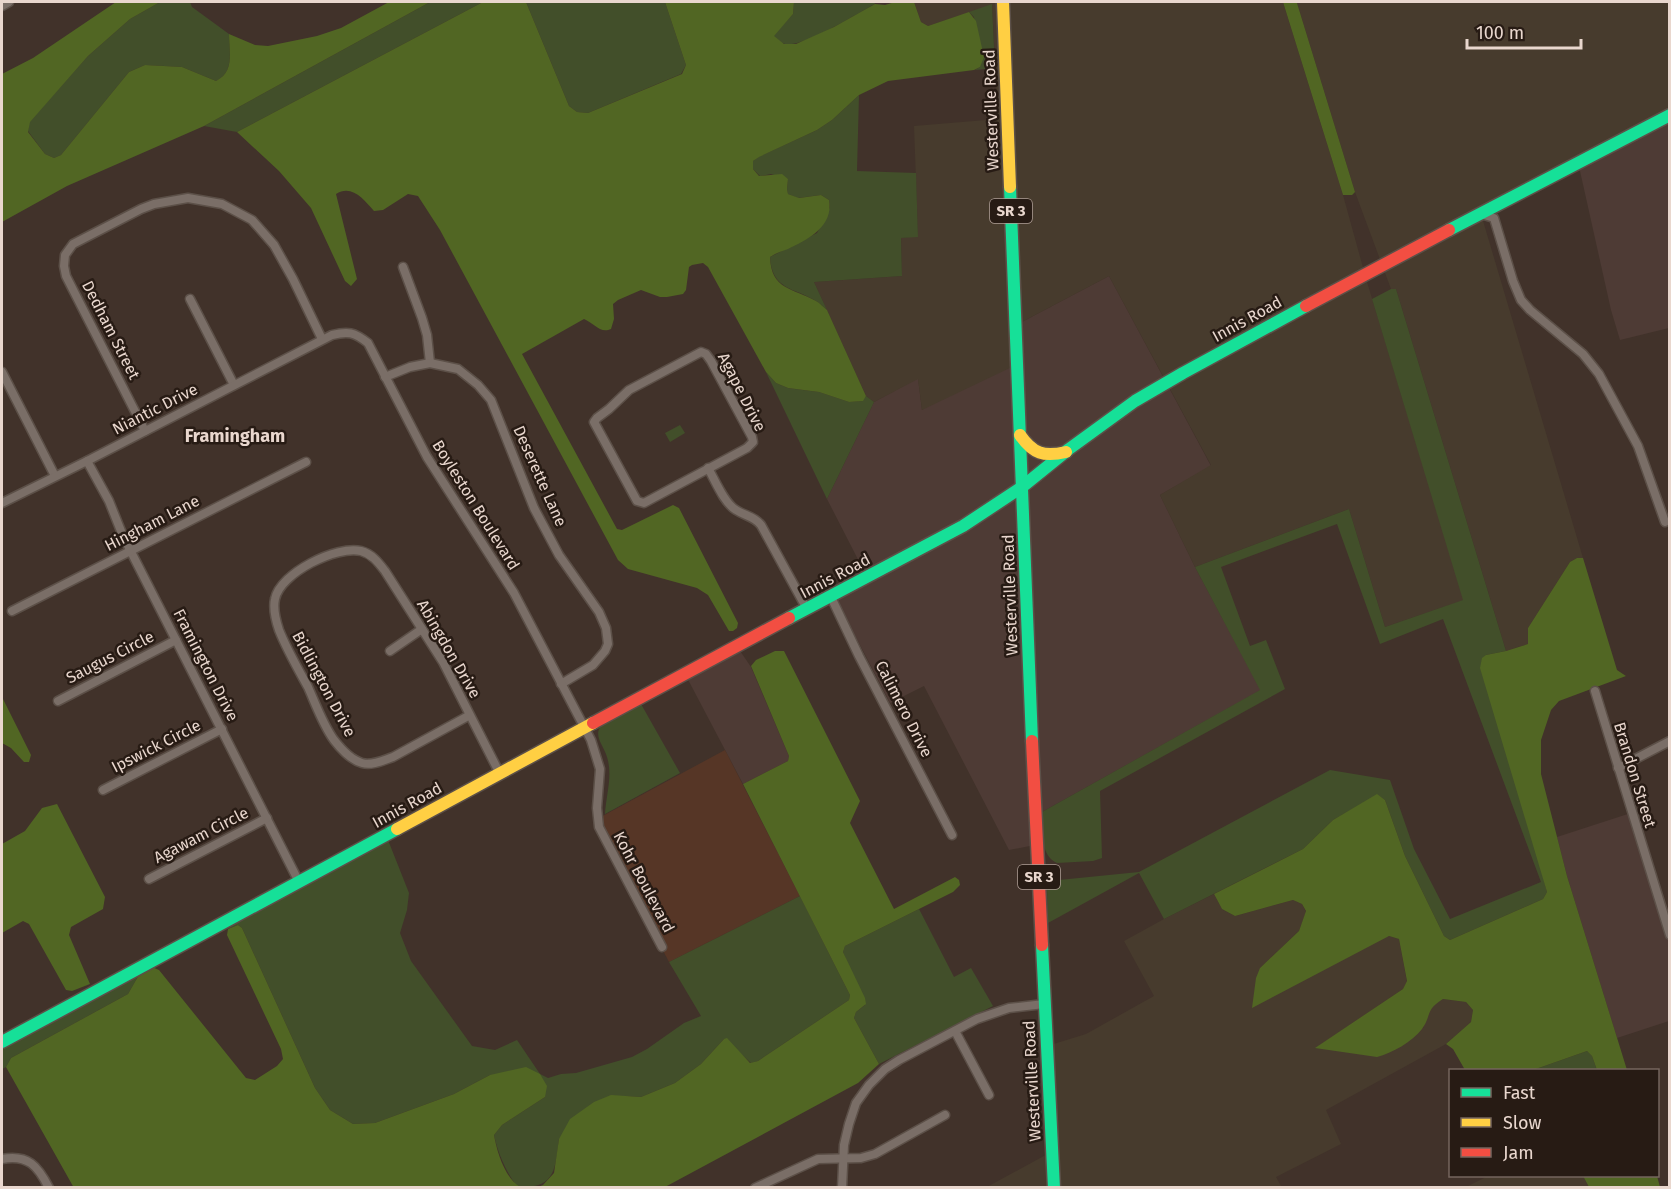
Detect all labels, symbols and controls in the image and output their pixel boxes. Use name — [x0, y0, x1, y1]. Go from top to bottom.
scale bar — [1467, 12, 1581, 50]
text: 100 m — [1476, 22, 1524, 44]
street label: Westerville Road — [979, 49, 1003, 171]
road number: SR 3 — [990, 199, 1032, 223]
street label: Dedham Street — [78, 278, 144, 383]
street label: Innis Road — [1209, 292, 1285, 346]
street label: Agape Drive — [714, 349, 770, 435]
street label: Niantic Drive — [109, 379, 201, 439]
street label: Deserette Lane — [509, 423, 571, 529]
district label: Framingham — [185, 425, 285, 447]
street label: Boyleston Boulevard — [428, 437, 524, 573]
street label: Hingham Lane — [101, 491, 203, 555]
street label: Westerville Road — [998, 534, 1022, 656]
street label: Innis Road — [797, 550, 873, 602]
street label: Abingdon Drive — [413, 596, 485, 702]
street label: Framington Drive — [169, 606, 243, 724]
street label: Saugus Circle — [63, 627, 157, 687]
street label: Bidlington Drive — [288, 628, 360, 740]
street label: Calimero Drive — [872, 658, 936, 760]
street label: Ipswick Circle — [108, 715, 204, 777]
street label: Brandon Street — [1610, 720, 1660, 830]
street label: Innis Road — [369, 778, 445, 832]
street label: Agawam Circle — [150, 803, 252, 867]
street label: Kohr Boulevard — [609, 828, 679, 936]
road number: SR 3 — [1018, 865, 1060, 889]
street label: Westerville Road — [1019, 1020, 1045, 1142]
legend — [1449, 1069, 1659, 1177]
text: Fast — [1503, 1082, 1536, 1104]
text: Slow — [1503, 1112, 1542, 1134]
text: Jam — [1503, 1142, 1534, 1164]

